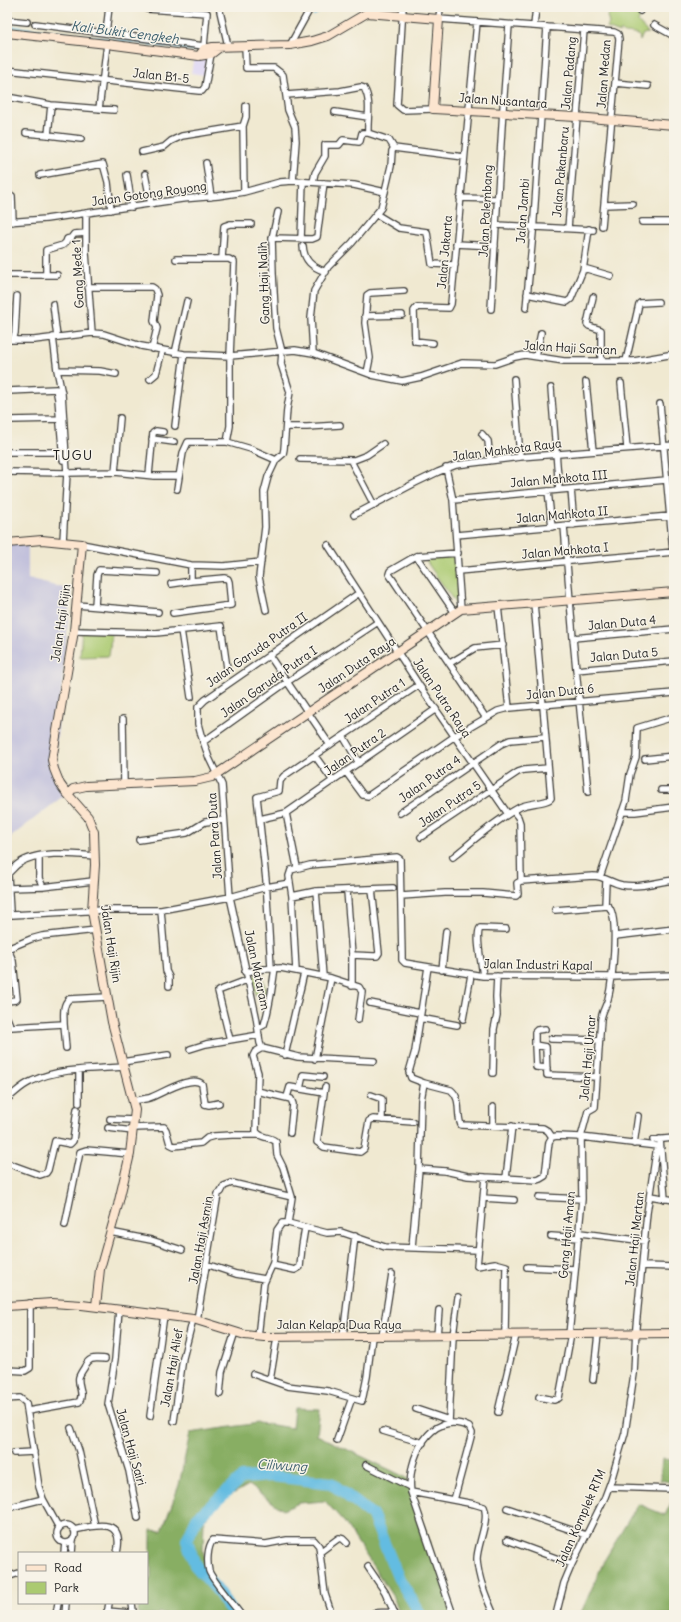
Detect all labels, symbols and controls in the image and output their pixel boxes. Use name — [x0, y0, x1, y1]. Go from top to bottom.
water label: Kali Bukit Cengkeh — [70, 17, 180, 48]
street label: Jalan Padang — [558, 36, 579, 110]
street label: Jalan Medan — [594, 39, 613, 109]
street label: Jalan B1-5 — [132, 65, 190, 86]
street label: Jalan Nusantara — [458, 90, 548, 111]
street label: Jalan Pakanbaru — [549, 126, 572, 218]
street label: Jalan Palembang — [476, 164, 495, 258]
street label: Jalan Gotong Royong — [90, 178, 208, 209]
street label: Jalan Jambi — [513, 178, 532, 244]
street label: Jalan Jakarta — [434, 214, 455, 289]
street label: Gang Mede 1 — [68, 239, 87, 309]
street label: Gang Haji Nalih — [255, 241, 272, 325]
street label: Jalan Haji Saman — [523, 338, 617, 357]
street label: Jalan Mahkota Raya — [451, 435, 563, 464]
district label: TUGU — [53, 446, 93, 464]
street label: Jalan Mahkota III — [510, 467, 608, 490]
street label: Jalan Mahkota II — [515, 503, 609, 526]
street label: Jalan Mahkota I — [521, 539, 609, 562]
street label: Jalan Haji Rijin — [48, 583, 73, 663]
street label: Jalan Garuda Putra II — [204, 610, 310, 690]
street label: Jalan Duta 4 — [587, 612, 657, 633]
street label: Jalan Duta Raya — [315, 633, 398, 696]
street label: Jalan Garuda Putra I — [218, 643, 320, 721]
street label: Jalan Duta 5 — [589, 644, 659, 665]
street label: Jalan Putra Raya — [410, 655, 475, 741]
street label: Jalan Putra 1 — [342, 675, 408, 726]
street label: Jalan Duta 6 — [525, 680, 595, 703]
street label: Jalan Putra 2 — [321, 725, 389, 778]
street label: Jalan Putra 4 — [396, 752, 464, 805]
street label: Jalan Putra 5 — [416, 777, 484, 830]
street label: Jalan Para Duta — [204, 792, 225, 880]
street label: Jalan Haji Rijin — [98, 904, 125, 984]
street label: Jalan Mataram — [242, 928, 273, 1012]
street label: Jalan Industri Kapal — [483, 956, 593, 973]
street label: Jalan Haji Umar — [576, 1014, 599, 1102]
street label: Gang Haji Aman — [555, 1191, 578, 1279]
street label: Jalan Haji Martan — [622, 1191, 647, 1287]
street label: Jalan Haji Asmin — [185, 1195, 216, 1285]
street label: Jalan Kelapa Dua Raya — [276, 1317, 402, 1332]
street label: Jalan Haji Alief — [157, 1326, 186, 1408]
street label: Jalan Haji Sairi — [113, 1406, 150, 1487]
water label: Ciliwung — [257, 1456, 309, 1475]
street label: Jalan Komplek RTM — [552, 1467, 609, 1569]
legend — [18, 1552, 148, 1604]
text: Road — [54, 1560, 82, 1575]
text: Park — [54, 1580, 79, 1595]

